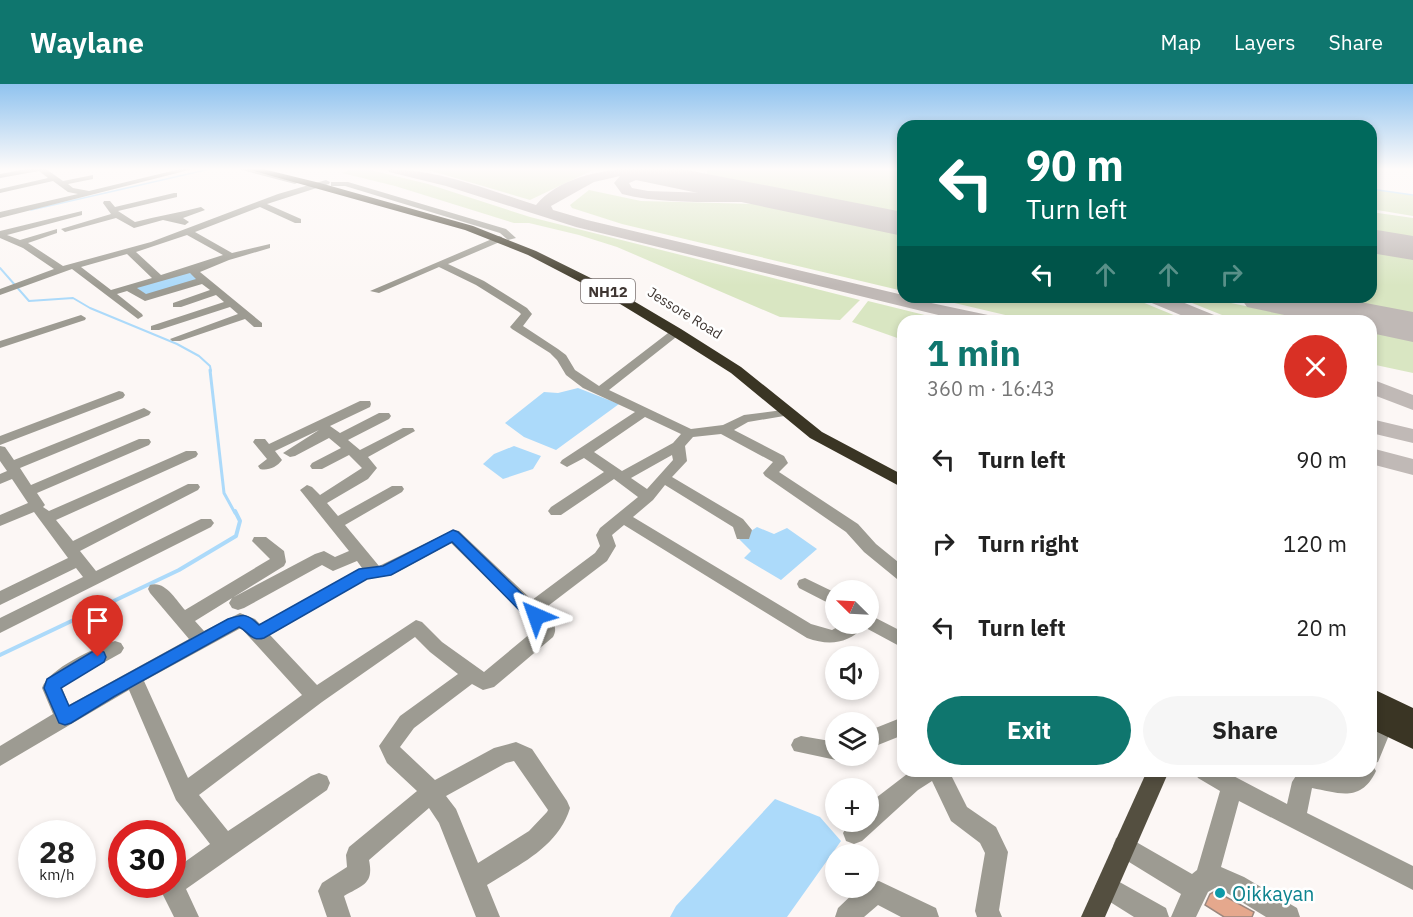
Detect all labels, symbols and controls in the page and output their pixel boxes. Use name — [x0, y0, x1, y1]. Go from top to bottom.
text: Waylane — [30, 24, 144, 61]
text: Map — [1161, 28, 1201, 56]
text: Layers — [1234, 28, 1296, 56]
text: Share — [1329, 28, 1383, 56]
text: 90 m — [1026, 138, 1124, 193]
icon: left — [927, 144, 1005, 222]
text: Turn left — [1026, 191, 1127, 226]
icon: left — [1026, 258, 1059, 291]
icon: ahead — [1089, 258, 1122, 291]
icon: ahead — [1152, 258, 1185, 291]
icon: right — [1215, 258, 1248, 291]
road number: NH12 — [581, 279, 635, 303]
street label: Jessore Road — [644, 283, 726, 343]
text: 1 min — [927, 329, 1021, 376]
button: close — [1284, 335, 1347, 398]
text: 360 m · 16:43 — [927, 375, 1055, 402]
icon: left — [927, 443, 960, 476]
text: Turn left — [978, 445, 1066, 474]
text: 90 m — [1296, 445, 1347, 474]
icon: right — [927, 527, 960, 560]
text: Turn right — [978, 529, 1079, 558]
text: 120 m — [1283, 529, 1347, 558]
north arrow — [825, 580, 879, 634]
map controls — [825, 580, 879, 898]
position arrow — [504, 584, 568, 648]
pin — [72, 595, 123, 657]
icon: arrive — [81, 604, 114, 637]
icon: left — [927, 611, 960, 644]
text: Turn left — [978, 613, 1066, 642]
text: 20 m — [1296, 613, 1347, 642]
button: sound — [825, 646, 879, 700]
button: Exit — [927, 696, 1131, 765]
button: Share — [1143, 696, 1347, 765]
button: layers — [825, 712, 879, 766]
button: + — [825, 778, 879, 832]
speed limit sign: 30 — [108, 820, 186, 898]
text: 28 — [39, 832, 75, 871]
button: − — [825, 844, 879, 898]
text: km/h — [39, 865, 75, 884]
place label: Oikkayan — [1232, 880, 1314, 907]
marker: Oikkayan — [1213, 886, 1227, 900]

